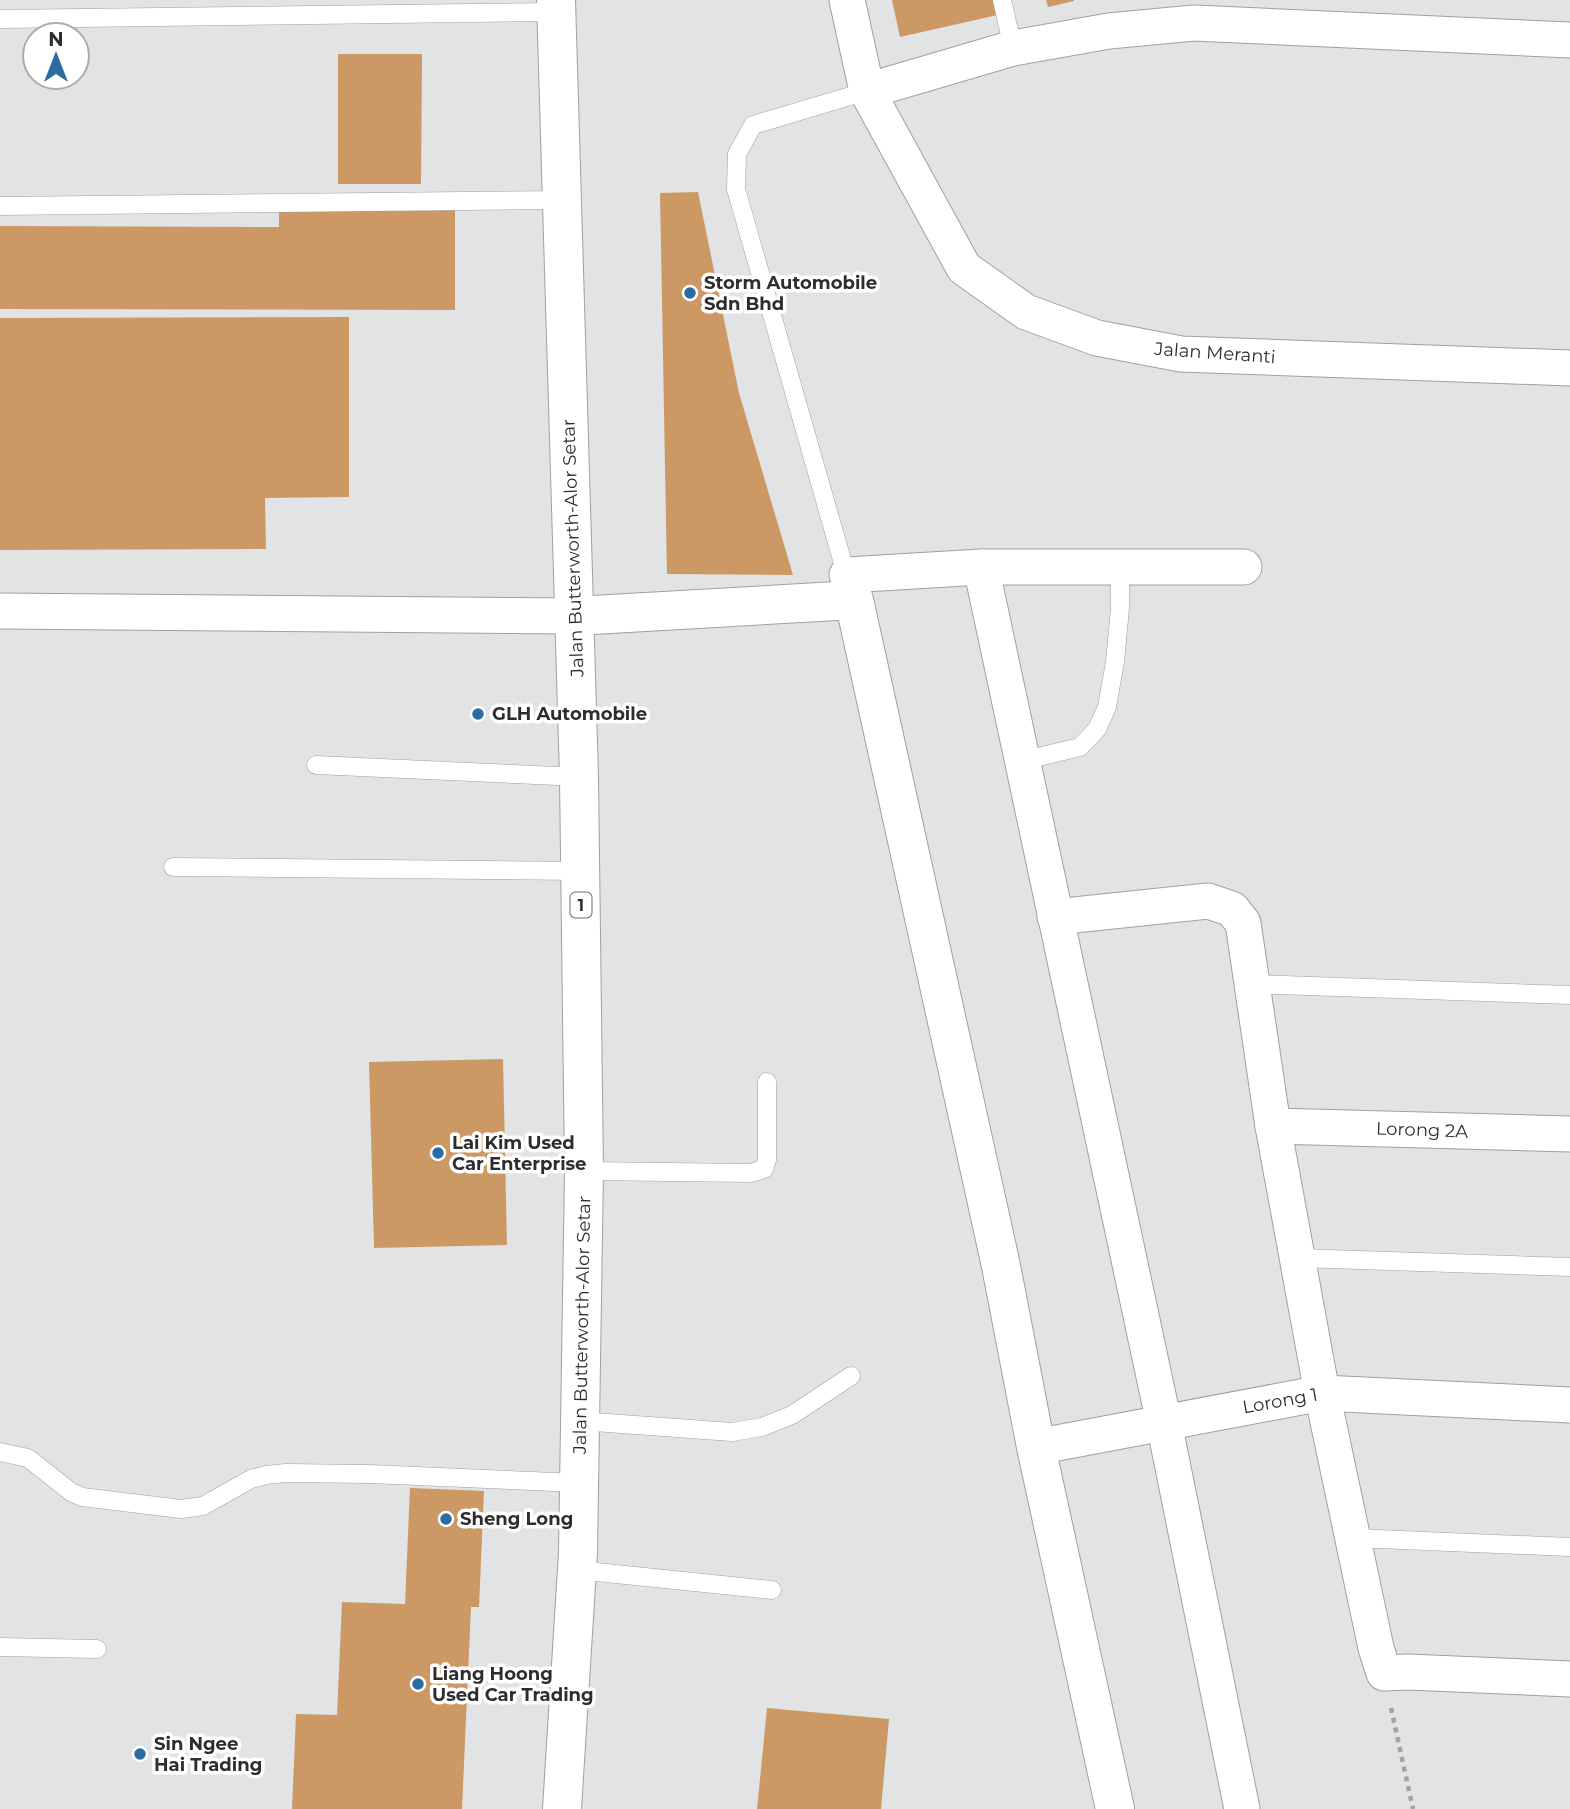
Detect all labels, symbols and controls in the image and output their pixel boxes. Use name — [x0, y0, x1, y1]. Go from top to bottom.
north arrow — [21, 21, 91, 91]
text: N — [48, 28, 64, 51]
place label: Storm Automobile Sdn Bhd — [704, 272, 877, 315]
marker: Storm Automobile Sdn Bhd — [682, 285, 698, 301]
street label: Jalan Meranti — [1153, 338, 1276, 368]
street label: Jalan Butterworth-Alor Setar — [558, 419, 589, 678]
place label: GLH Automobile — [492, 703, 647, 725]
marker: GLH Automobile — [470, 706, 486, 722]
road number: 1 — [570, 892, 592, 917]
street label: Lorong 2A — [1375, 1117, 1469, 1143]
place label: Lai Kim Used Car Enterprise — [452, 1132, 586, 1175]
marker: Lai Kim Used Car Enterprise — [430, 1145, 446, 1161]
street label: Jalan Butterworth-Alor Setar — [569, 1196, 595, 1455]
street label: Lorong 1 — [1241, 1384, 1319, 1418]
place label: Sheng Long — [460, 1508, 573, 1530]
marker: Sheng Long — [438, 1511, 454, 1527]
place label: Liang Hoong Used Car Trading — [432, 1663, 594, 1706]
marker: Liang Hoong Used Car Trading — [410, 1676, 426, 1692]
place label: Sin Ngee Hai Trading — [154, 1733, 262, 1776]
marker: Sin Ngee Hai Trading — [132, 1746, 148, 1762]

